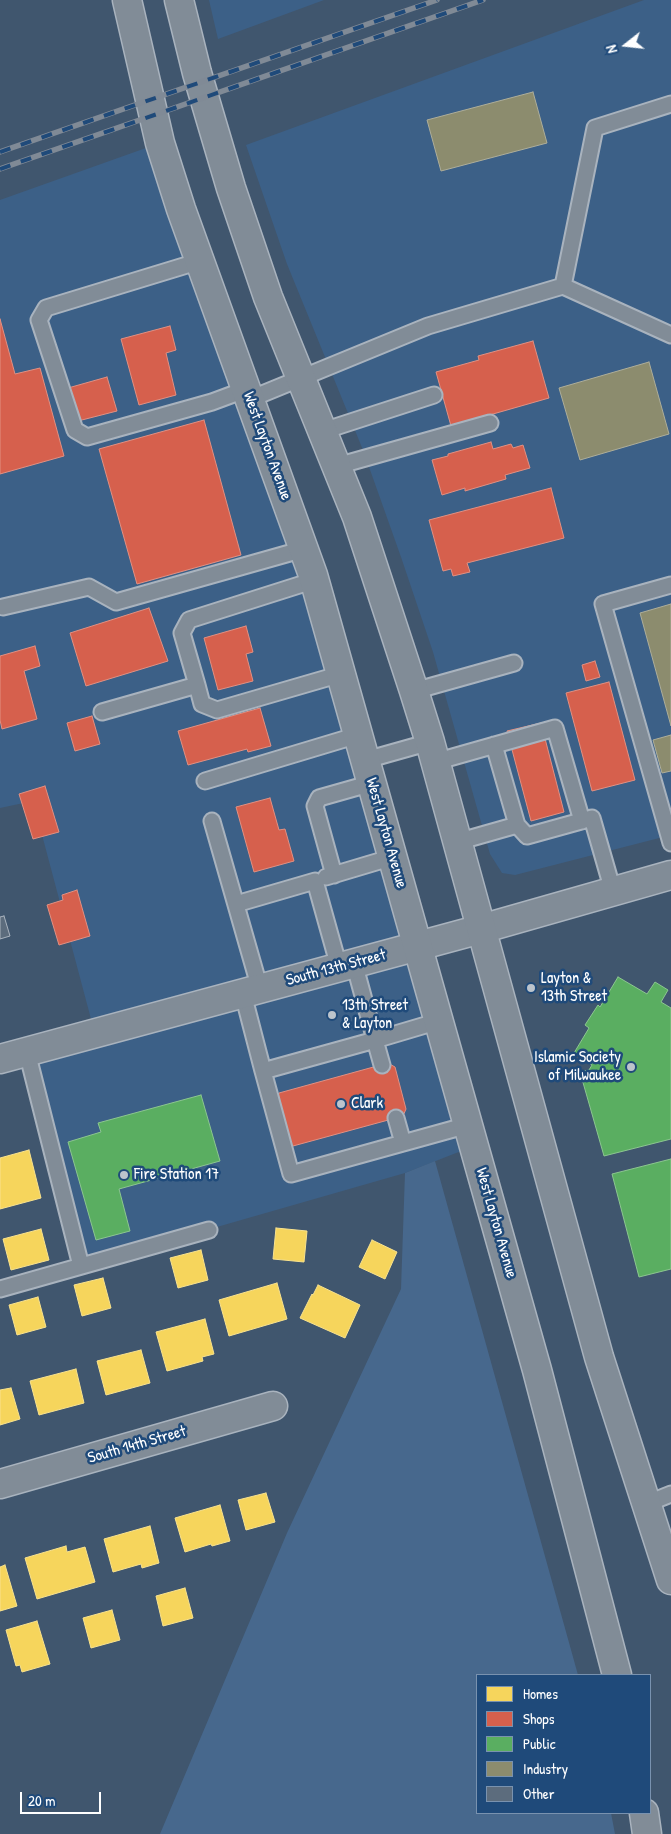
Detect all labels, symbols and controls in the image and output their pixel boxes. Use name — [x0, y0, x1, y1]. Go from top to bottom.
north arrow — [601, 20, 651, 70]
text: N — [601, 43, 621, 55]
street label: West Layton Avenue — [238, 389, 296, 503]
street label: West Layton Avenue — [361, 776, 411, 890]
street label: South 13th Street — [284, 945, 388, 991]
place label: Layton & 13th Street — [541, 969, 607, 1007]
marker: Layton & 13th Street — [525, 982, 537, 994]
place label: 13th Street & Layton — [342, 996, 408, 1034]
marker: 13th Street & Layton — [326, 1009, 338, 1021]
place label: Islamic Society of Milwaukee — [534, 1048, 621, 1086]
marker: Islamic Society of Milwaukee — [625, 1061, 637, 1073]
place label: Clark — [351, 1094, 383, 1114]
marker: Clark — [335, 1098, 347, 1110]
place label: Fire Station 17 — [134, 1165, 219, 1185]
street label: West Layton Avenue — [471, 1166, 521, 1280]
marker: Fire Station 17 — [118, 1169, 130, 1181]
street label: South 14th Street — [86, 1422, 188, 1468]
legend — [476, 1674, 651, 1814]
text: Homes — [523, 1683, 558, 1704]
text: Shops — [523, 1708, 554, 1729]
text: Public — [523, 1733, 556, 1754]
text: Industry — [523, 1758, 568, 1779]
scale bar — [22, 1782, 104, 1814]
text: Other — [523, 1783, 555, 1804]
text: 20 m — [28, 1790, 55, 1811]

